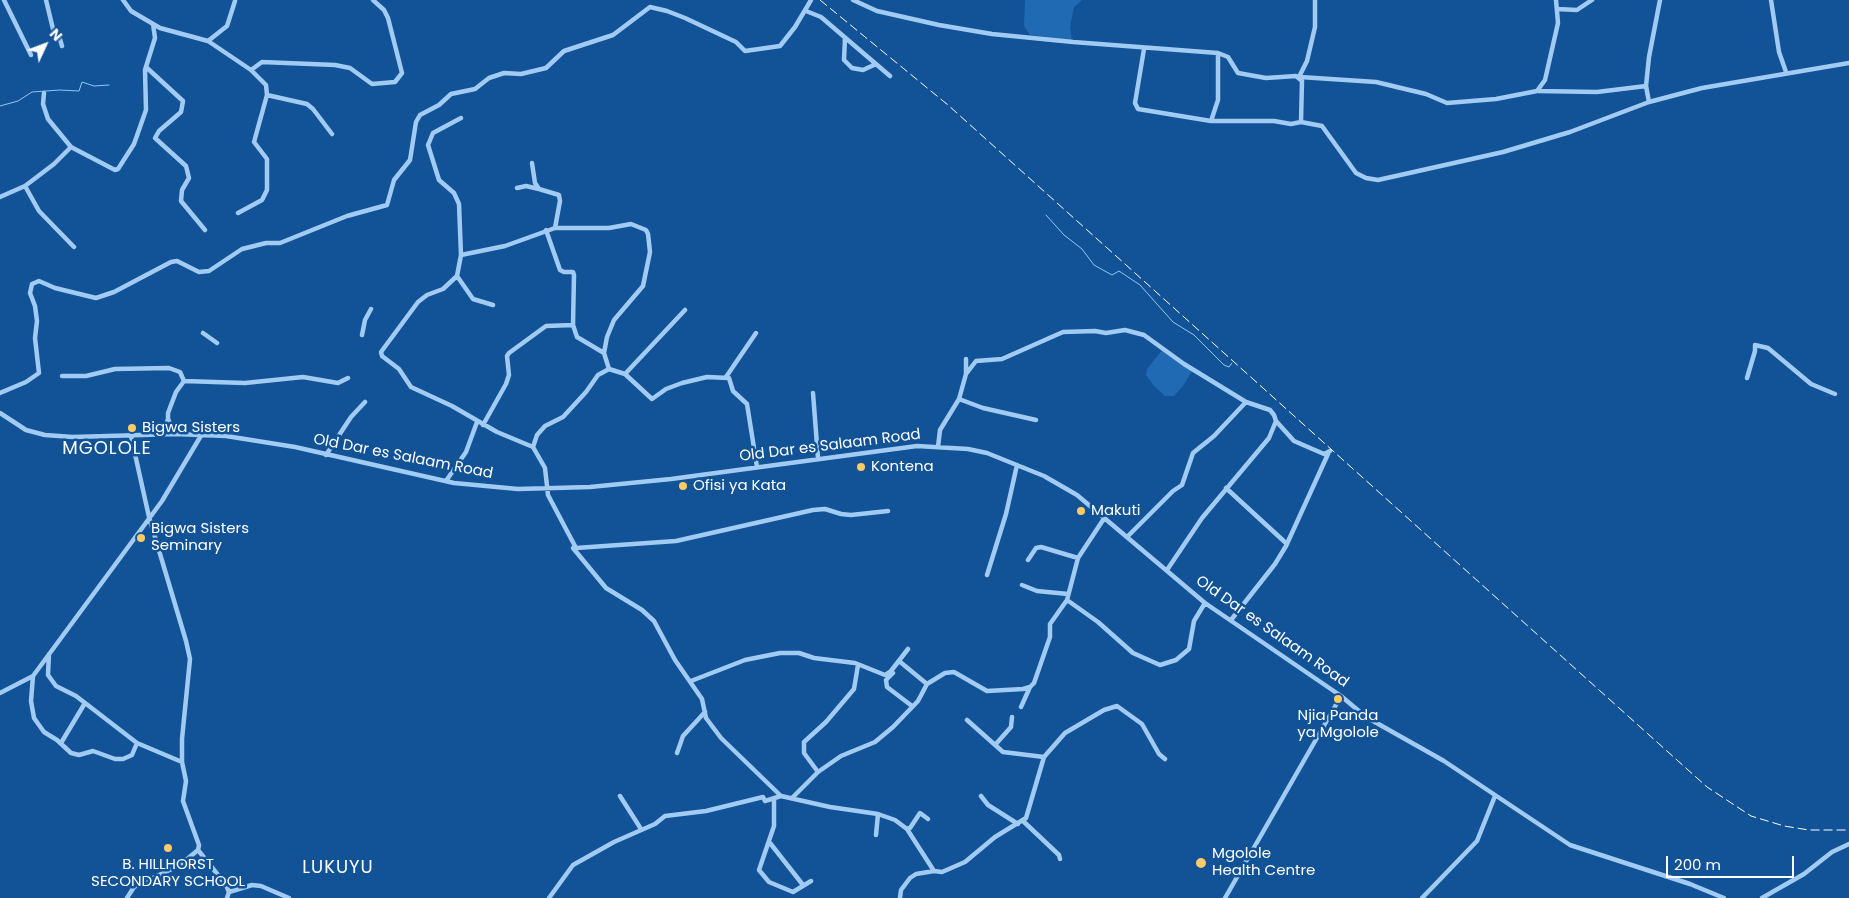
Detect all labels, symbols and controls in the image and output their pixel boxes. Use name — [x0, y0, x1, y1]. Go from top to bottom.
north arrow — [20, 20, 70, 70]
text: N — [45, 24, 67, 45]
place label: Bigwa Sisters — [142, 419, 240, 437]
marker: Bigwa Sisters — [126, 422, 138, 434]
street label: Old Dar es Salaam Road — [738, 426, 922, 466]
street label: Old Dar es Salaam Road — [312, 431, 494, 483]
district label: MGOLOLE — [61, 438, 153, 460]
place label: Kontena — [871, 458, 934, 476]
marker: Kontena — [855, 461, 867, 473]
place label: Ofisi ya Kata — [693, 477, 786, 495]
marker: Ofisi ya Kata — [677, 480, 689, 492]
place label: Makuti — [1091, 502, 1141, 520]
marker: Makuti — [1075, 505, 1087, 517]
place label: Bigwa Sisters Seminary — [151, 520, 249, 555]
marker: Bigwa Sisters Seminary — [135, 532, 147, 544]
street label: Old Dar es Salaam Road — [1192, 572, 1352, 692]
marker: Njia Panda ya Mgolole — [1332, 693, 1344, 705]
place label: Njia Panda ya Mgolole — [1297, 707, 1379, 742]
marker: B. HILLHORST SECONDARY SCHOOL — [162, 842, 174, 854]
place label: Mgolole Health Centre — [1212, 845, 1315, 880]
scale bar — [1669, 846, 1796, 878]
text: 200 m — [1674, 854, 1721, 875]
place label: B. HILLHORST SECONDARY SCHOOL — [91, 856, 245, 891]
marker: Mgolole Health Centre — [1194, 856, 1208, 870]
district label: LUKUYU — [301, 857, 375, 879]

